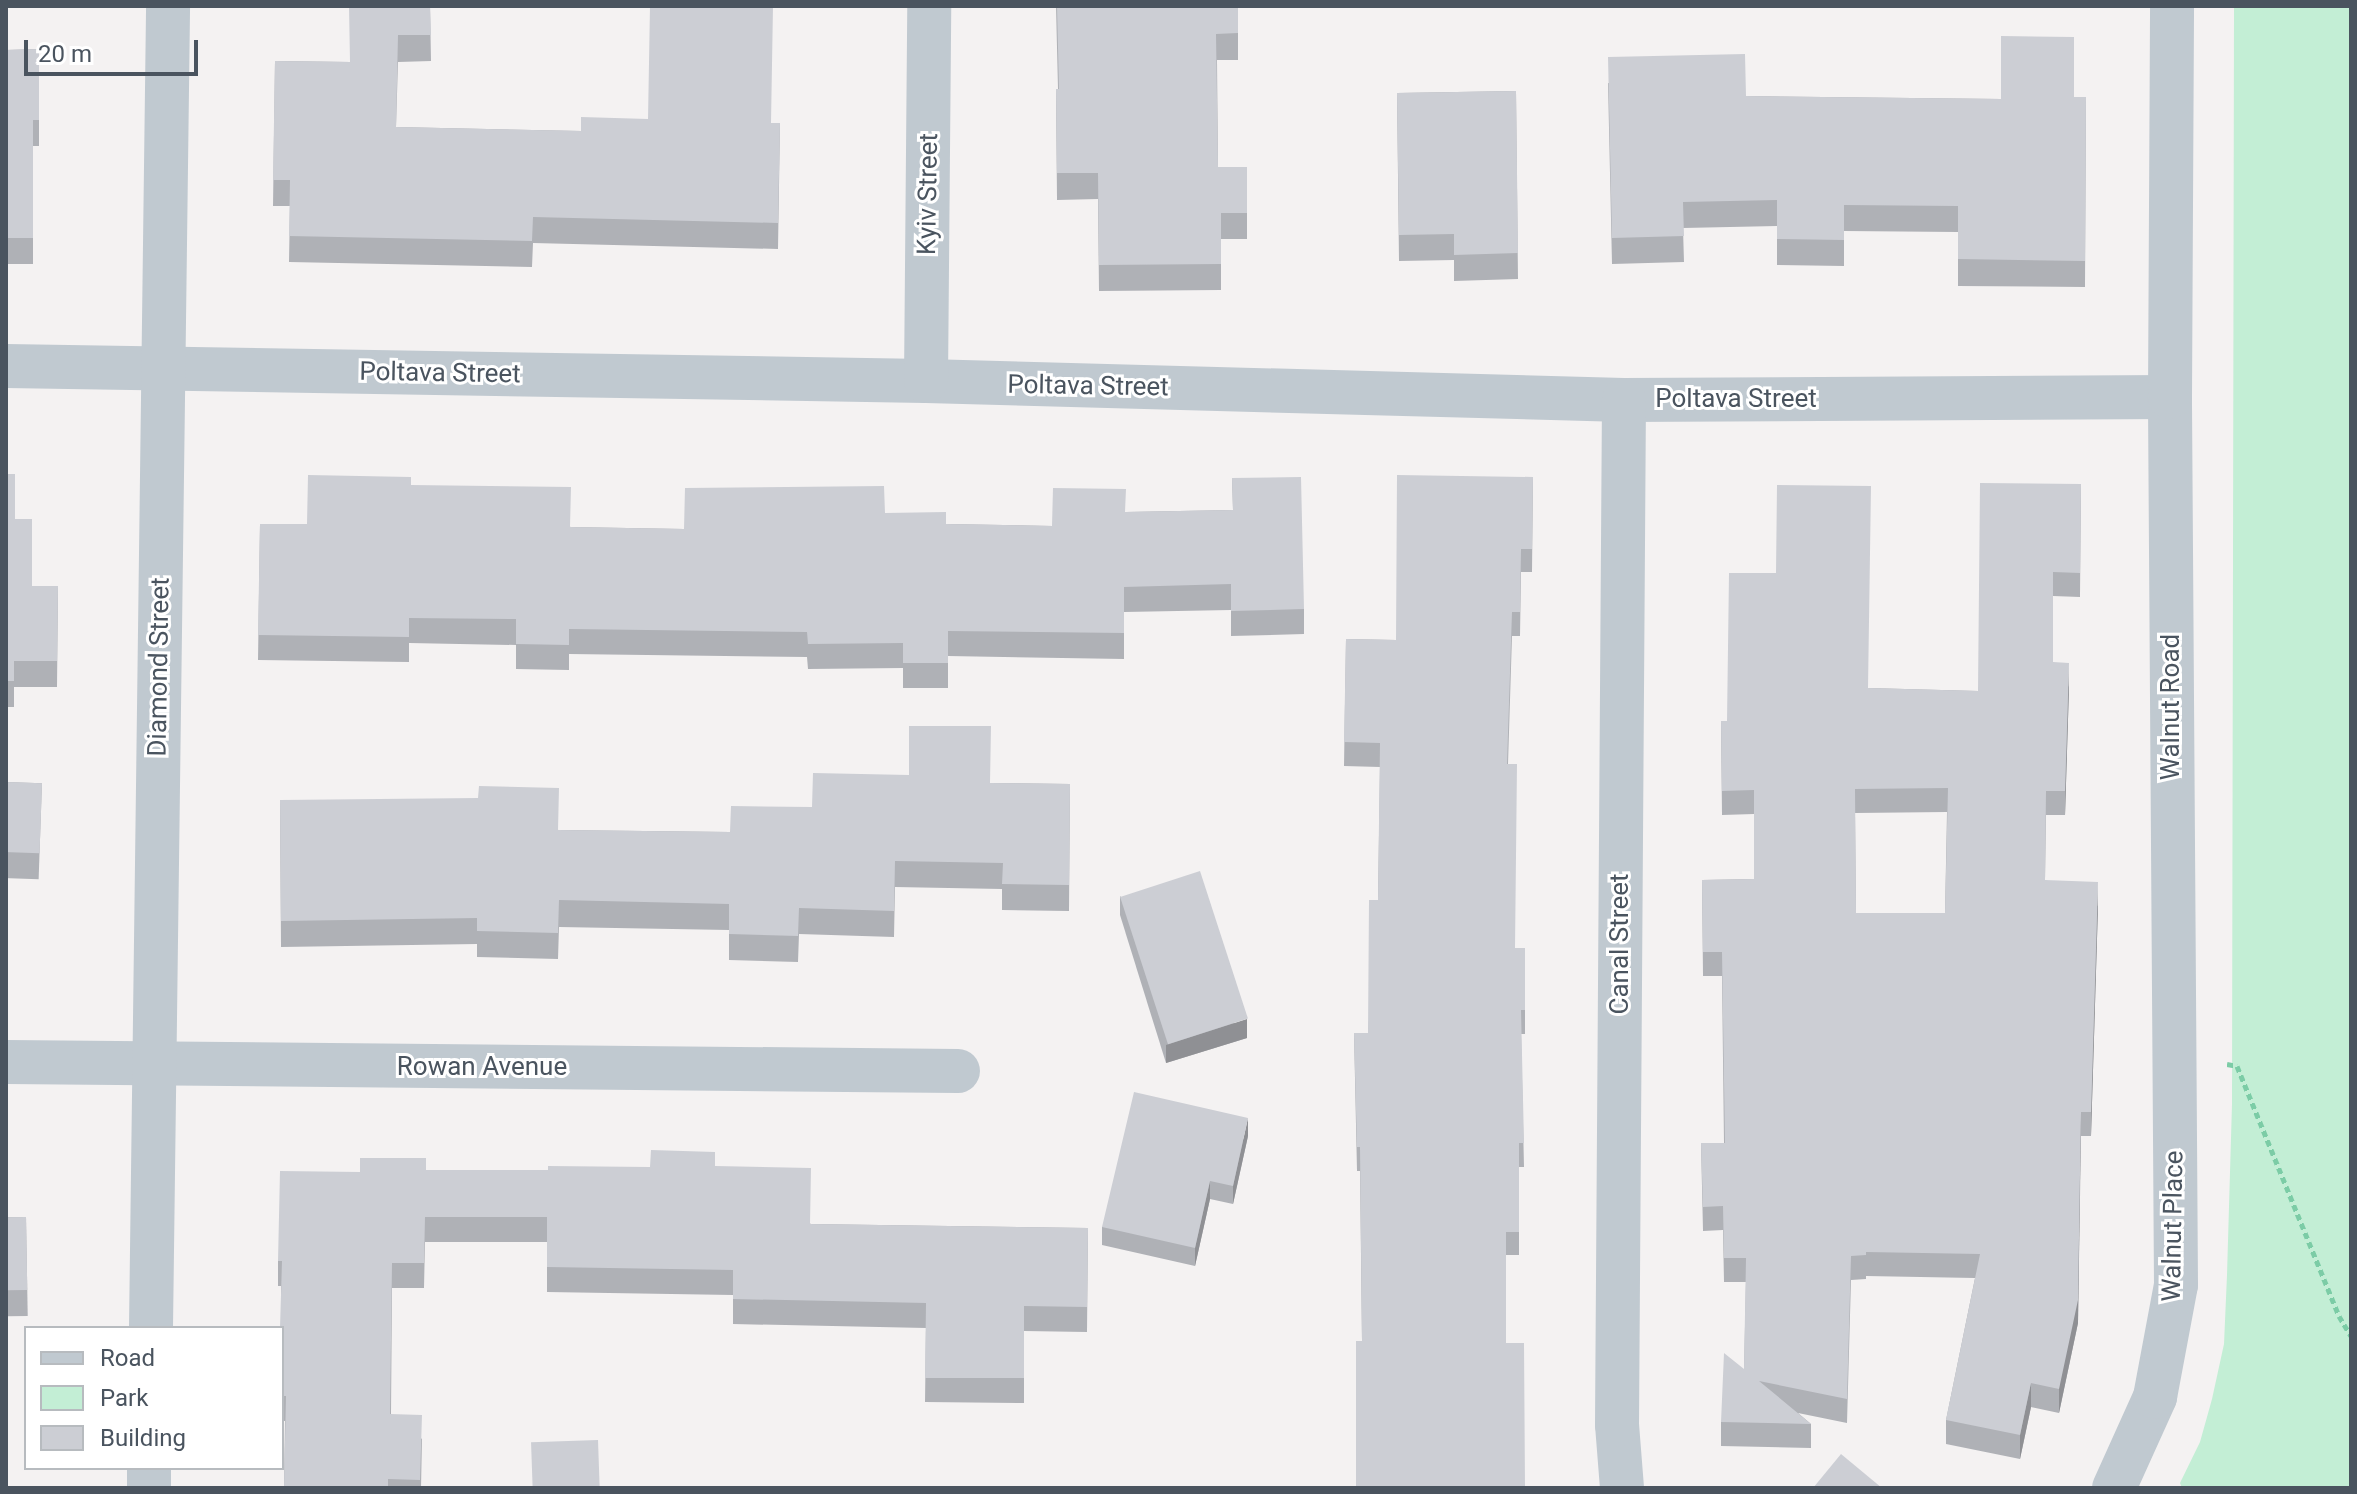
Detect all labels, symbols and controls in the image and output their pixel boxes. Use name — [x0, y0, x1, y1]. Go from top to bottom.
scale bar — [28, 24, 202, 74]
text: 20 m — [38, 40, 92, 68]
street label: Kyiv Street — [911, 133, 945, 255]
street label: Poltava Street — [359, 356, 521, 390]
street label: Poltava Street — [1007, 369, 1169, 403]
street label: Poltava Street — [1655, 383, 1817, 415]
street label: Diamond Street — [142, 577, 176, 757]
street label: Walnut Road — [2155, 634, 2187, 780]
street label: Canal Street — [1604, 874, 1636, 1014]
street label: Rowan Avenue — [397, 1051, 567, 1083]
street label: Walnut Place — [2156, 1150, 2190, 1302]
legend — [24, 1326, 284, 1470]
text: Road — [100, 1344, 155, 1372]
text: Park — [100, 1384, 148, 1412]
text: Building — [100, 1424, 186, 1452]

